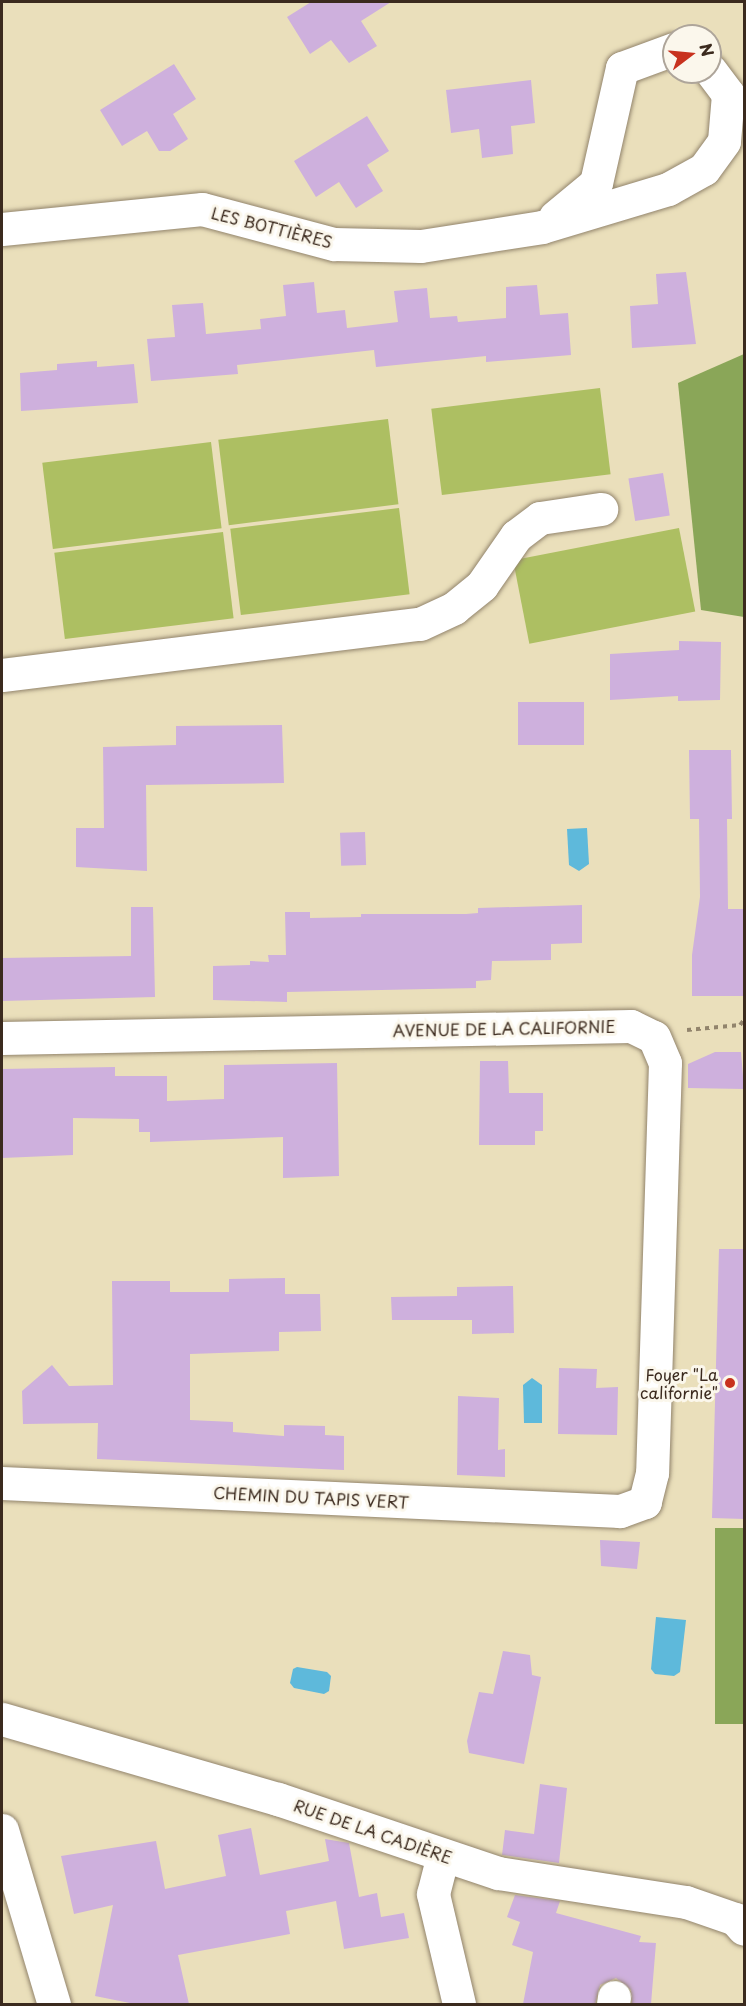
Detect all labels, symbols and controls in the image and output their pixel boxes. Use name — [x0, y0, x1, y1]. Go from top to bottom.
north arrow — [662, 24, 722, 84]
text: N — [694, 40, 721, 59]
street label: LES BOTTIÈRES — [209, 203, 335, 251]
street label: AVENUE DE LA CALIFORNIE — [393, 1016, 615, 1040]
place label: Foyer "La californie" — [640, 1364, 718, 1402]
marker: Foyer "La californie" — [723, 1376, 737, 1390]
street label: CHEMIN DU TAPIS VERT — [212, 1482, 410, 1512]
street label: RUE DE LA CADIÈRE — [290, 1795, 456, 1867]

